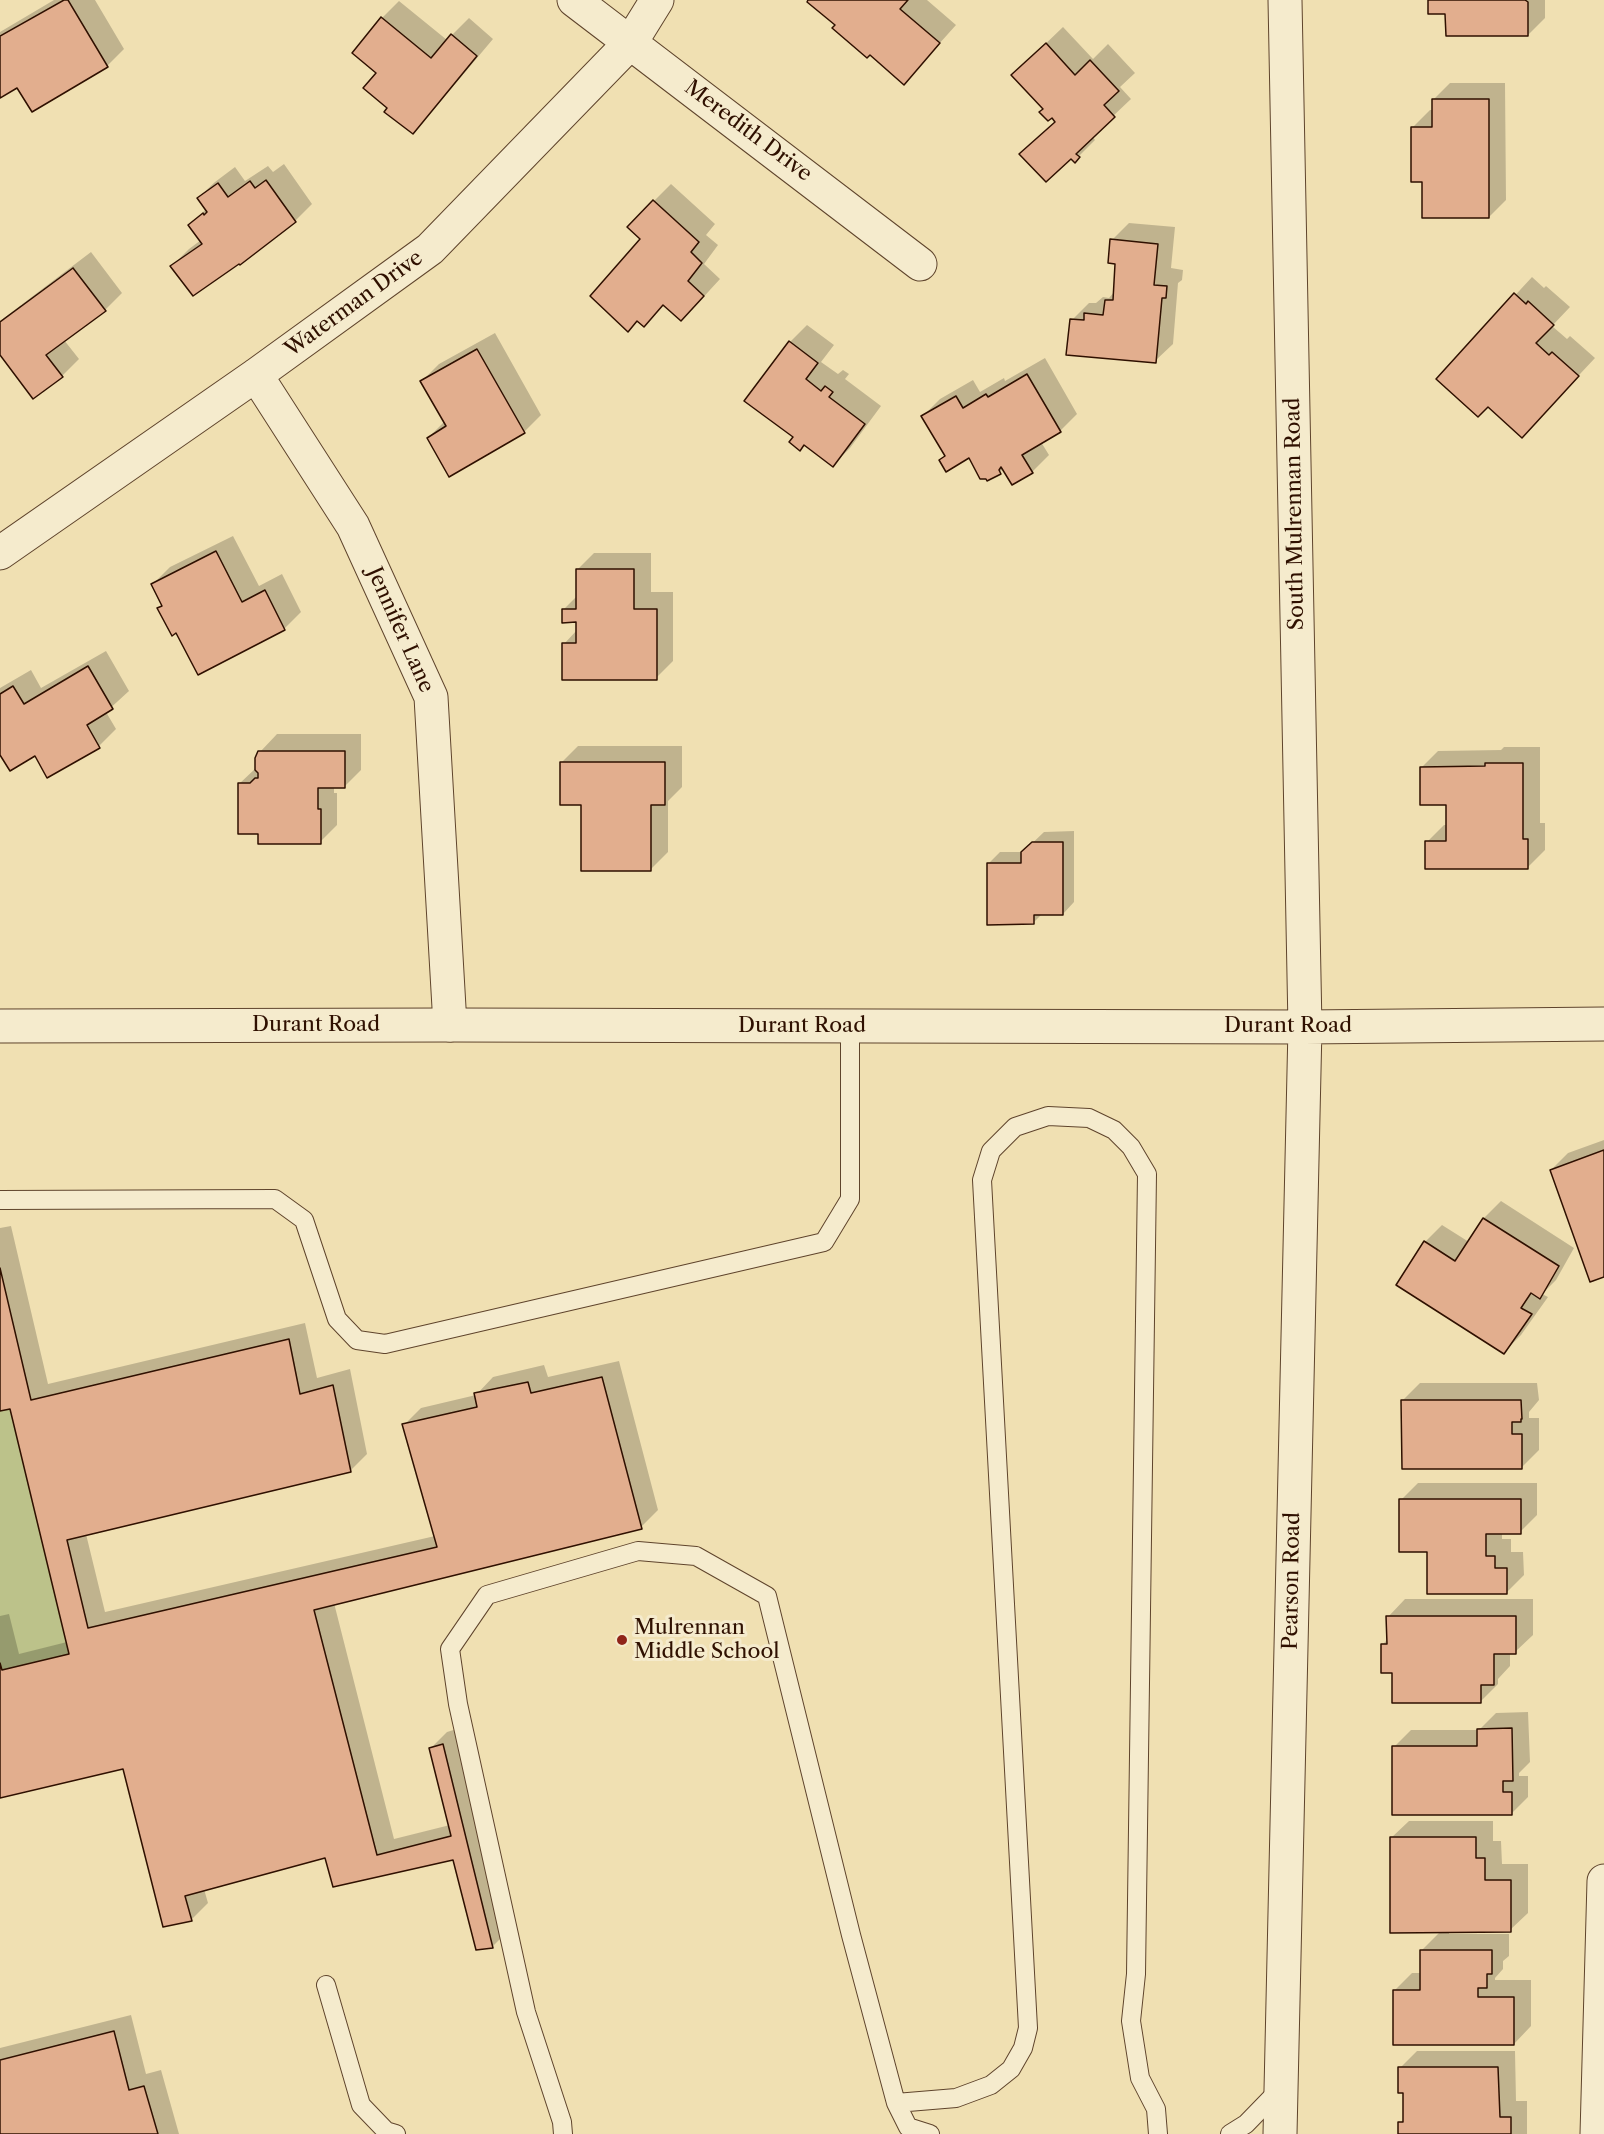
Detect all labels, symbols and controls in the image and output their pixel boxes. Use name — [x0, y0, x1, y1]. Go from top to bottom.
street label: Meredith Drive — [679, 75, 817, 187]
street label: Waterman Drive — [280, 246, 428, 362]
street label: South Mulrennan Road — [1280, 397, 1310, 631]
street label: Jennifer Lane — [361, 563, 439, 697]
street label: Durant Road — [252, 1012, 380, 1038]
street label: Durant Road — [738, 1013, 866, 1039]
street label: Durant Road — [1224, 1013, 1352, 1039]
street label: Pearson Road — [1278, 1512, 1306, 1650]
place label: Mulrennan Middle School — [634, 1615, 779, 1665]
marker: Mulrennan Middle School — [615, 1633, 629, 1647]

